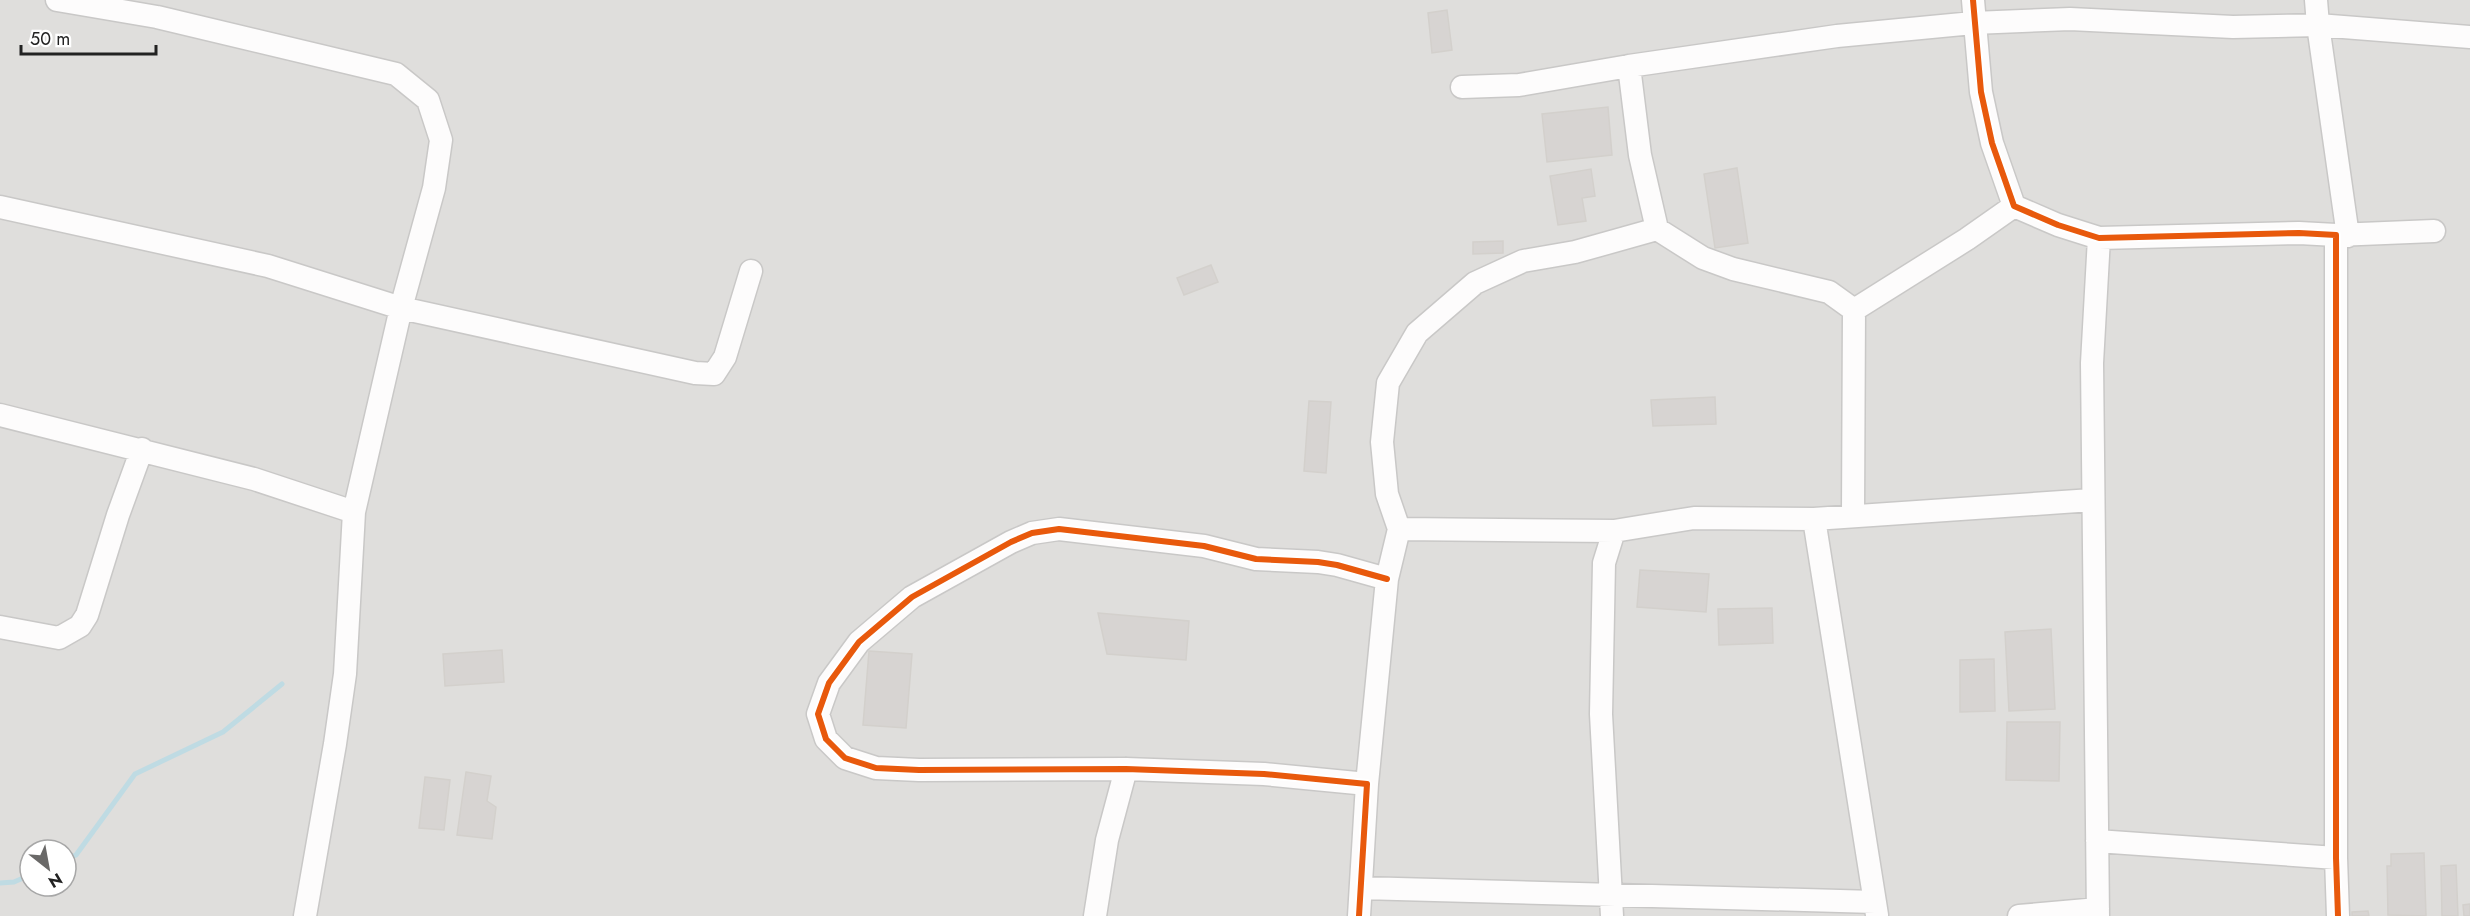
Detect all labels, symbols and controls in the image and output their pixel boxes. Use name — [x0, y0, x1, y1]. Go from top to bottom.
scale bar — [21, 18, 156, 56]
text: 50 m — [30, 26, 70, 52]
north arrow — [18, 838, 78, 898]
text: N — [44, 867, 67, 894]

